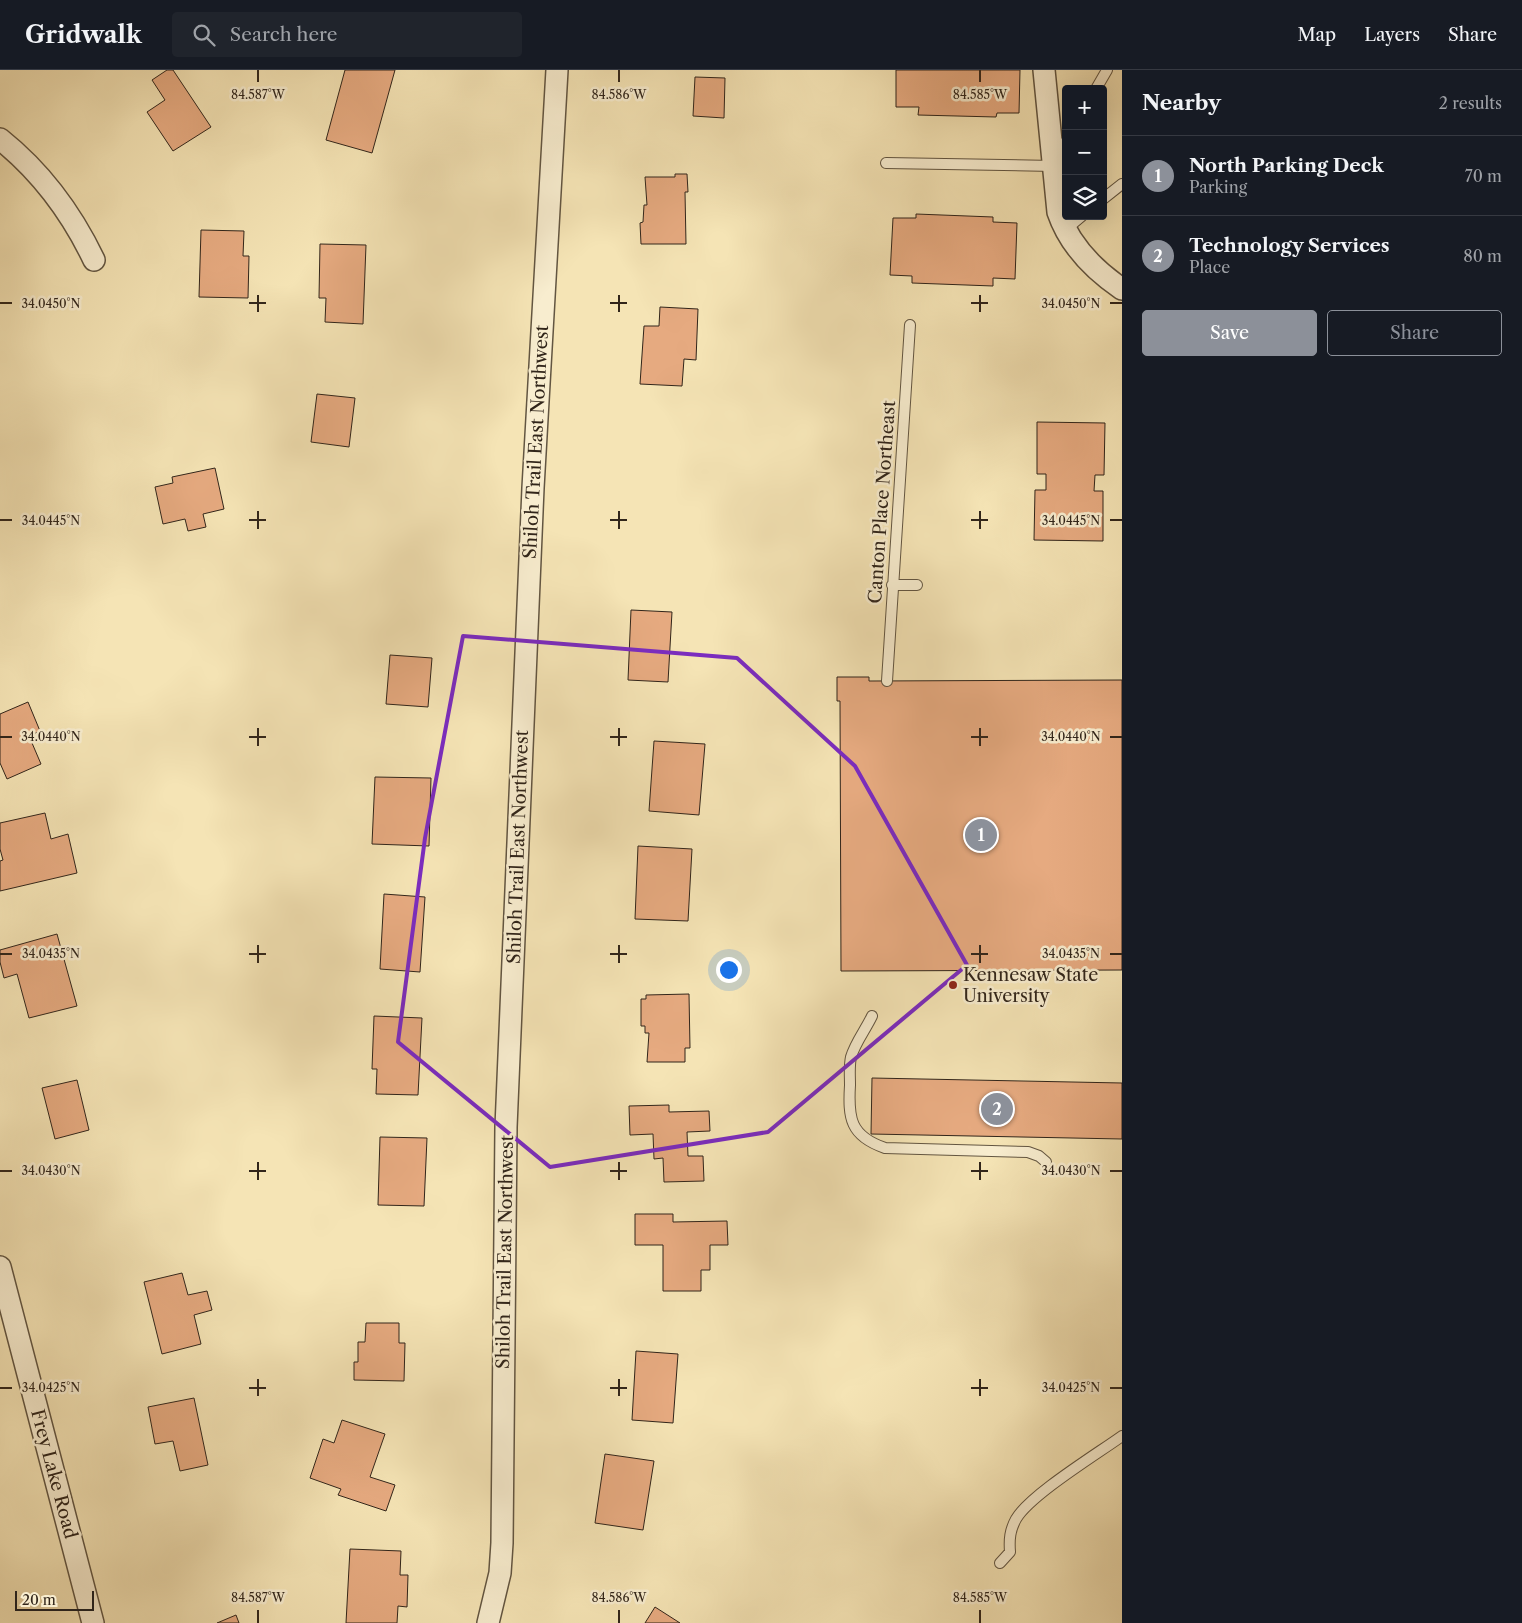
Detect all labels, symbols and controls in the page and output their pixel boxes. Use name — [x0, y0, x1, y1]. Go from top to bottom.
search box — [172, 12, 522, 57]
text: Gridwalk — [25, 20, 142, 49]
icon: search — [190, 21, 218, 49]
text: Search here — [230, 23, 338, 46]
text: Map — [1298, 24, 1336, 46]
text: Layers — [1364, 24, 1420, 46]
text: Share — [1448, 24, 1497, 46]
map controls — [1062, 85, 1107, 220]
button: + — [1062, 85, 1107, 130]
text: 84.587°W — [231, 87, 286, 102]
text: 84.586°W — [592, 87, 647, 102]
text: 84.585°W — [953, 87, 1008, 102]
text: Nearby — [1142, 90, 1221, 115]
text: 2 results — [1439, 93, 1502, 113]
button: − — [1062, 130, 1107, 175]
text: North Parking Deck — [1189, 154, 1384, 177]
text: 1 — [1154, 166, 1162, 186]
text: 70 m — [1465, 166, 1502, 186]
button: layers — [1062, 175, 1107, 220]
text: Parking — [1189, 177, 1247, 197]
text: Technology Services — [1189, 234, 1390, 257]
text: 2 — [1153, 246, 1163, 266]
text: 80 m — [1463, 246, 1502, 266]
text: Place — [1189, 257, 1230, 277]
text: 34.0450°N — [21, 296, 81, 311]
text: 34.0450°N — [1041, 296, 1101, 311]
button: Save — [1142, 310, 1317, 356]
button: Share — [1327, 310, 1502, 356]
street label: Shiloh Trail East Northwest — [519, 324, 553, 559]
street label: Canton Place Northeast — [864, 399, 900, 604]
text: 34.0445°N — [22, 513, 80, 528]
text: 34.0445°N — [1042, 513, 1100, 528]
text: 34.0440°N — [21, 729, 81, 744]
street label: Shiloh Trail East Northwest — [503, 729, 533, 964]
text: 34.0440°N — [1041, 729, 1101, 744]
pin: 1 — [965, 816, 997, 854]
text: 34.0435°N — [22, 946, 80, 961]
text: 34.0435°N — [1042, 946, 1100, 961]
your location — [716, 957, 742, 983]
place label: Kennesaw State University — [963, 964, 1098, 1007]
marker: Kennesaw State University — [947, 979, 959, 991]
pin: 2 — [981, 1090, 1013, 1128]
street label: Shiloh Trail East Northwest — [492, 1134, 518, 1369]
text: 34.0430°N — [21, 1163, 81, 1178]
text: 34.0430°N — [1041, 1163, 1101, 1178]
text: 34.0425°N — [22, 1380, 80, 1395]
text: 34.0425°N — [1042, 1380, 1100, 1395]
street label: Frey Lake Road — [26, 1407, 82, 1541]
scale bar — [15, 1588, 94, 1611]
text: 84.587°W — [231, 1590, 286, 1605]
text: 84.586°W — [592, 1590, 647, 1605]
text: 84.585°W — [953, 1590, 1008, 1605]
text: 20 m — [22, 1591, 56, 1609]

